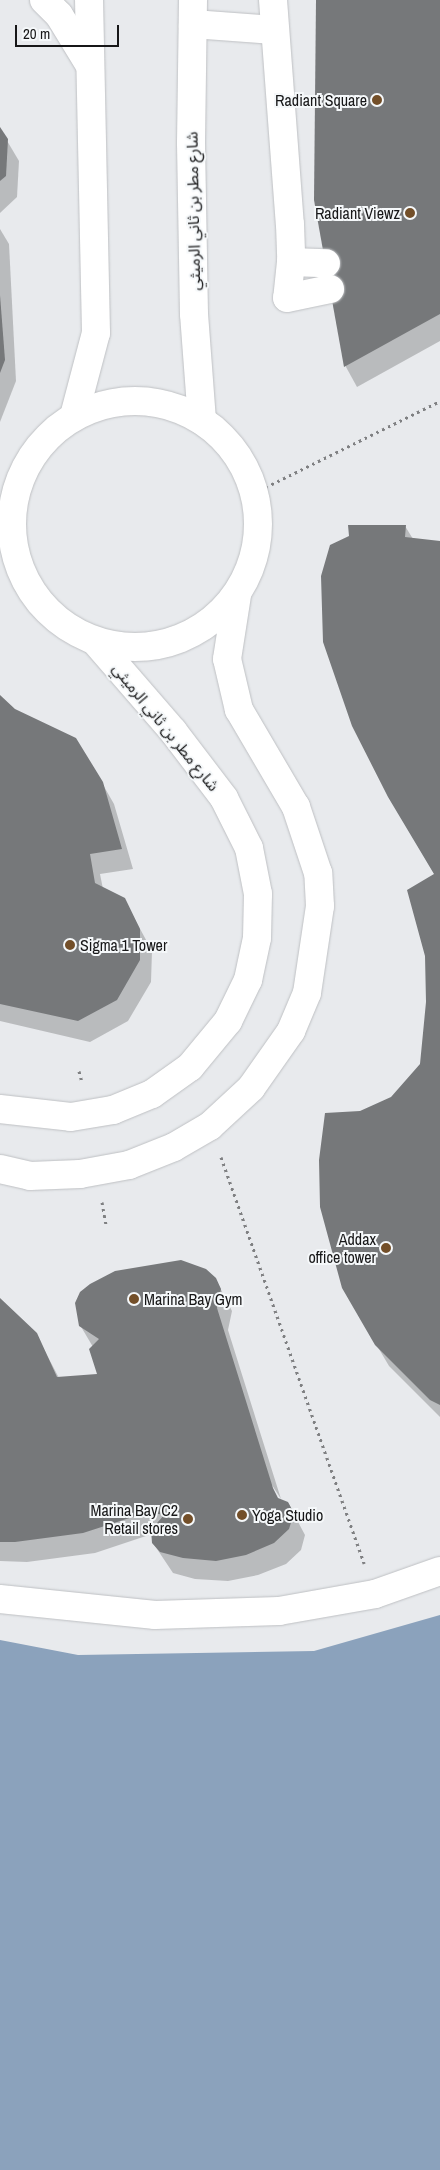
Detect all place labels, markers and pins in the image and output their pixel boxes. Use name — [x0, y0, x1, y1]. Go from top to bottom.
place label: Radiant Square — [275, 90, 367, 110]
marker: Radiant Square — [371, 94, 383, 106]
place label: Radiant Viewz — [315, 203, 400, 223]
marker: Radiant Viewz — [404, 207, 416, 219]
place label: Sigma 1 Tower — [80, 935, 168, 955]
marker: Sigma 1 Tower — [64, 939, 76, 951]
place label: Addax office tower — [308, 1229, 376, 1267]
marker: Addax office tower — [380, 1242, 392, 1254]
place label: Marina Bay Gym — [144, 1289, 242, 1309]
marker: Marina Bay Gym — [128, 1293, 140, 1305]
place label: Marina Bay C2 Retail stores — [90, 1500, 178, 1538]
place label: Yoga Studio — [252, 1505, 323, 1525]
marker: Yoga Studio — [236, 1509, 248, 1521]
marker: Marina Bay C2 Retail stores — [182, 1513, 194, 1525]

